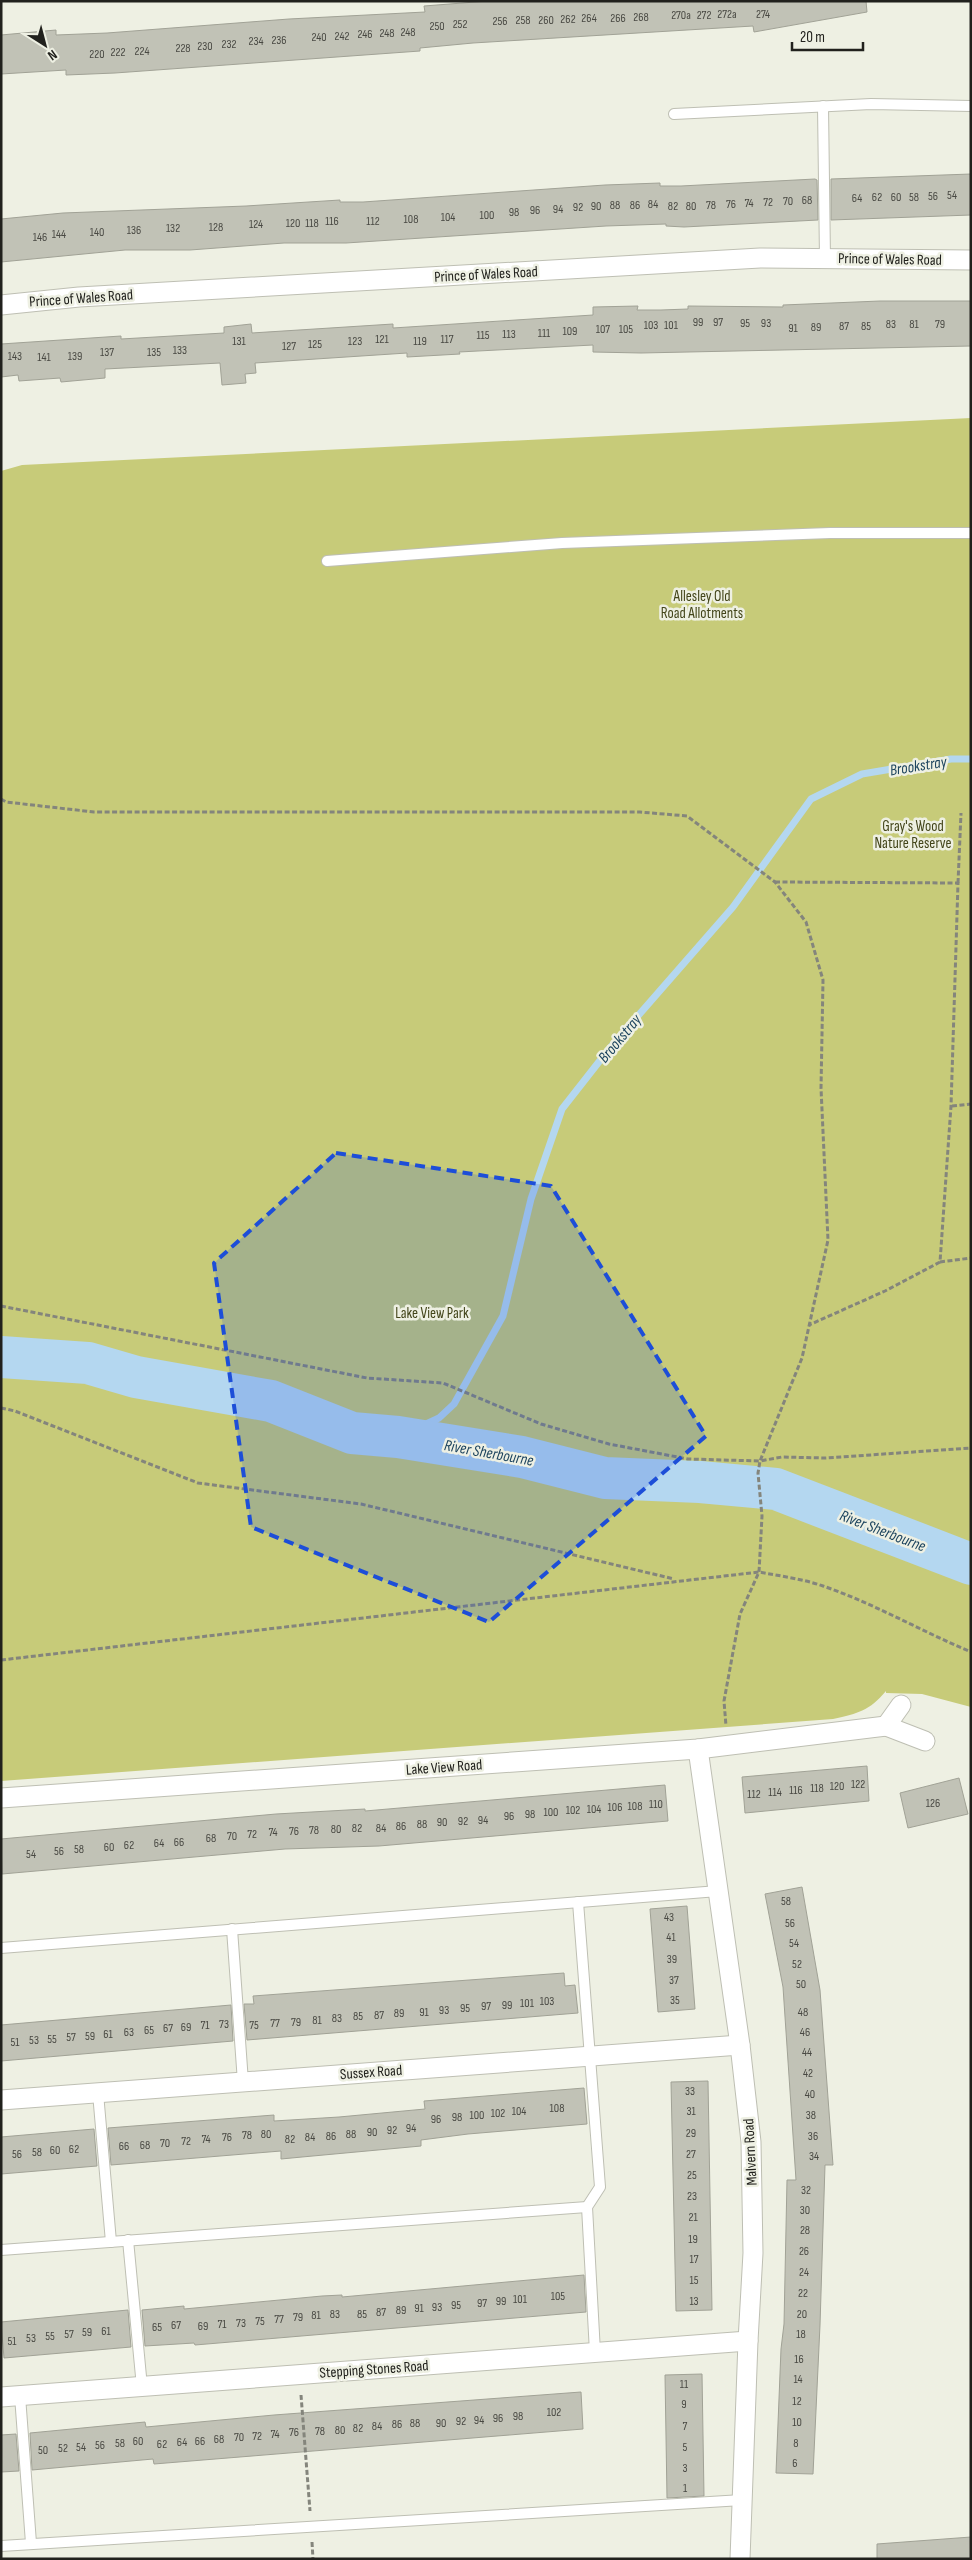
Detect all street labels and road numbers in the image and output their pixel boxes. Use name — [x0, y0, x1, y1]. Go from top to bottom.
street label: Prince of Wales Road — [838, 249, 942, 270]
street label: Prince of Wales Road — [434, 262, 538, 287]
street label: Prince of Wales Road — [29, 285, 133, 312]
street label: Lake View Road — [405, 1755, 483, 1780]
street label: Sussex Road — [339, 2061, 403, 2084]
street label: Malvern Road — [739, 2118, 762, 2186]
street label: Stepping Stones Road — [319, 2356, 429, 2383]

